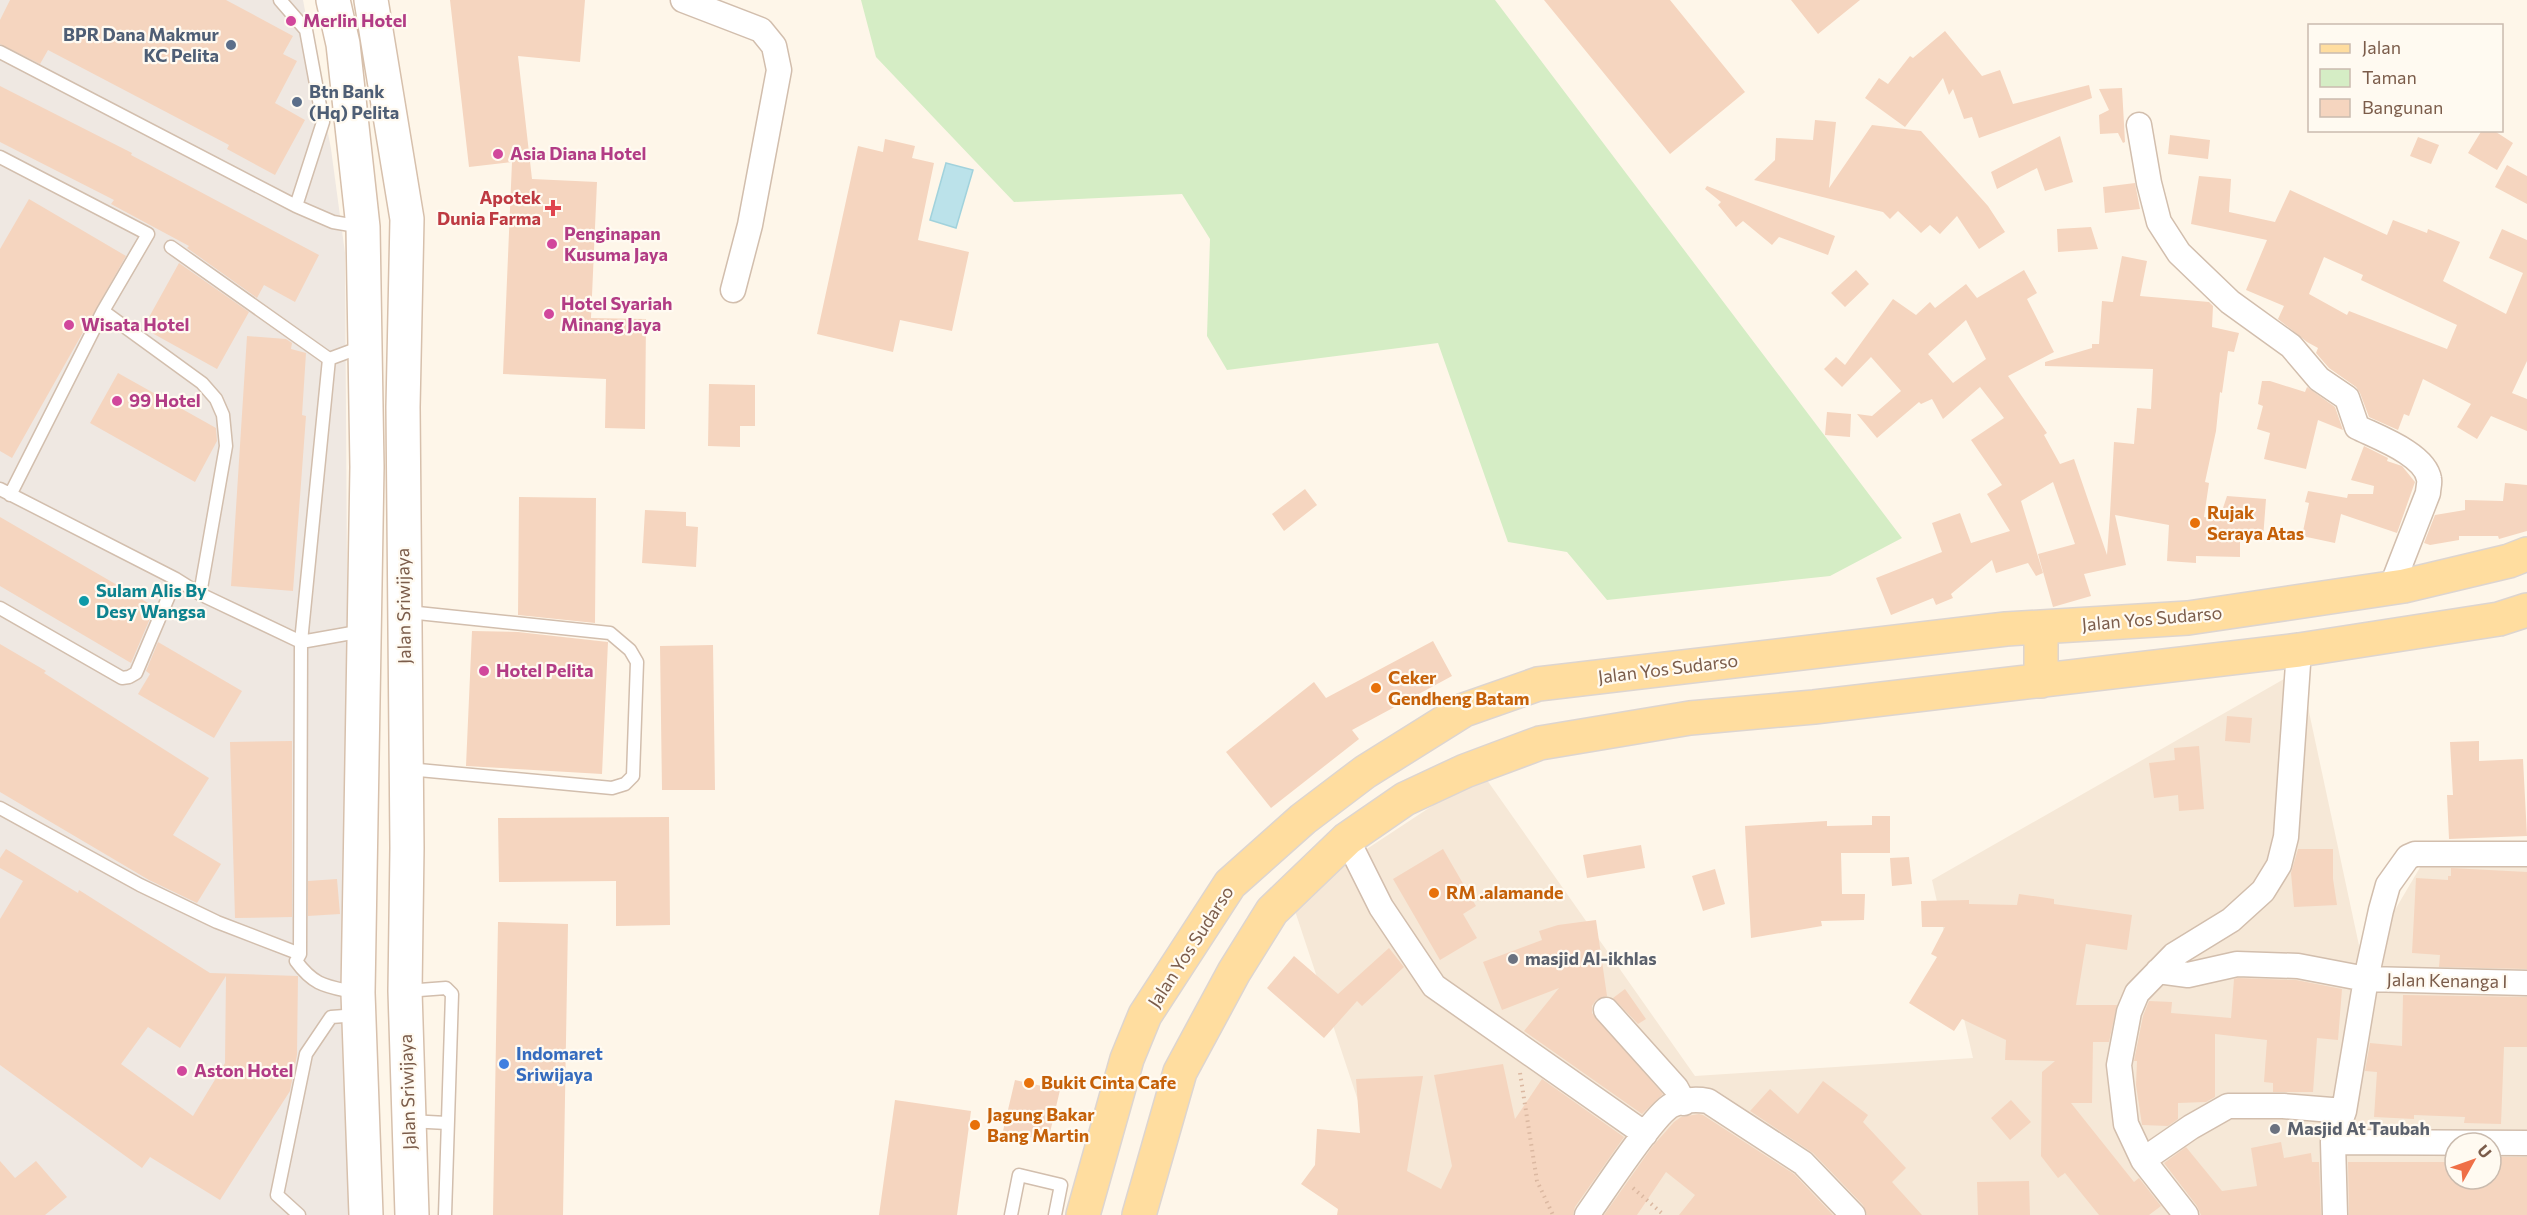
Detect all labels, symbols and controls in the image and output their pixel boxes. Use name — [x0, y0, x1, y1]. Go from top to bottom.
place label: Merlin Hotel — [303, 9, 407, 31]
marker: Merlin Hotel — [284, 14, 298, 28]
place label: BPR Dana Makmur KC Pelita — [63, 23, 220, 66]
legend — [2308, 24, 2503, 132]
text: Jalan — [2362, 36, 2401, 58]
marker: BPR Dana Makmur KC Pelita — [224, 38, 238, 52]
text: Taman — [2362, 66, 2417, 88]
place label: Btn Bank (Hq) Pelita — [309, 80, 399, 123]
marker: Btn Bank (Hq) Pelita — [290, 95, 304, 109]
text: Bangunan — [2362, 96, 2443, 118]
place label: Asia Diana Hotel — [510, 142, 646, 164]
marker: Asia Diana Hotel — [491, 147, 505, 161]
place label: Apotek Dunia Farma — [437, 186, 542, 229]
marker: Apotek Dunia Farma — [546, 201, 560, 215]
place label: Penginapan Kusuma Jaya — [564, 222, 668, 265]
marker: Penginapan Kusuma Jaya — [545, 237, 559, 251]
place label: Hotel Syariah Minang Jaya — [561, 292, 672, 335]
marker: Hotel Syariah Minang Jaya — [542, 307, 556, 321]
place label: Wisata Hotel — [81, 313, 189, 335]
marker: Wisata Hotel — [62, 318, 76, 332]
place label: 99 Hotel — [129, 389, 201, 411]
marker: 99 Hotel — [110, 394, 124, 408]
place label: Rujak Seraya Atas — [2207, 501, 2304, 544]
marker: Rujak Seraya Atas — [2188, 516, 2202, 530]
street label: Jalan Sriwijaya — [391, 548, 415, 664]
place label: Sulam Alis By Desy Wangsa — [96, 579, 207, 622]
marker: Sulam Alis By Desy Wangsa — [77, 594, 91, 608]
street label: Jalan Yos Sudarso — [2081, 601, 2223, 635]
street label: Jalan Yos Sudarso — [1597, 649, 1739, 688]
place label: Hotel Pelita — [496, 659, 593, 681]
marker: Hotel Pelita — [477, 664, 491, 678]
place label: Ceker Gendheng Batam — [1388, 666, 1529, 709]
marker: Ceker Gendheng Batam — [1369, 681, 1383, 695]
street label: Jalan Yos Sudarso — [1143, 881, 1238, 1012]
place label: RM .alamande — [1446, 881, 1563, 903]
marker: RM .alamande — [1427, 886, 1441, 900]
place label: masjid Al-ikhlas — [1525, 947, 1657, 969]
marker: masjid Al-ikhlas — [1506, 952, 1520, 966]
street label: Jalan Kenanga I — [2386, 968, 2508, 992]
street label: Jalan Sriwijaya — [394, 1034, 420, 1150]
place label: Indomaret Sriwijaya — [516, 1042, 603, 1085]
marker: Indomaret Sriwijaya — [497, 1057, 511, 1071]
place label: Aston Hotel — [194, 1059, 293, 1081]
marker: Aston Hotel — [175, 1064, 189, 1078]
place label: Bukit Cinta Cafe — [1041, 1071, 1176, 1093]
marker: Bukit Cinta Cafe — [1022, 1076, 1036, 1090]
place label: Jagung Bakar Bang Martin — [987, 1103, 1095, 1146]
place label: Masjid At Taubah — [2287, 1117, 2430, 1139]
marker: Jagung Bakar Bang Martin — [968, 1118, 982, 1132]
marker: Masjid At Taubah — [2268, 1122, 2282, 1136]
north arrow — [2443, 1131, 2503, 1191]
text: U — [2474, 1140, 2496, 1162]

